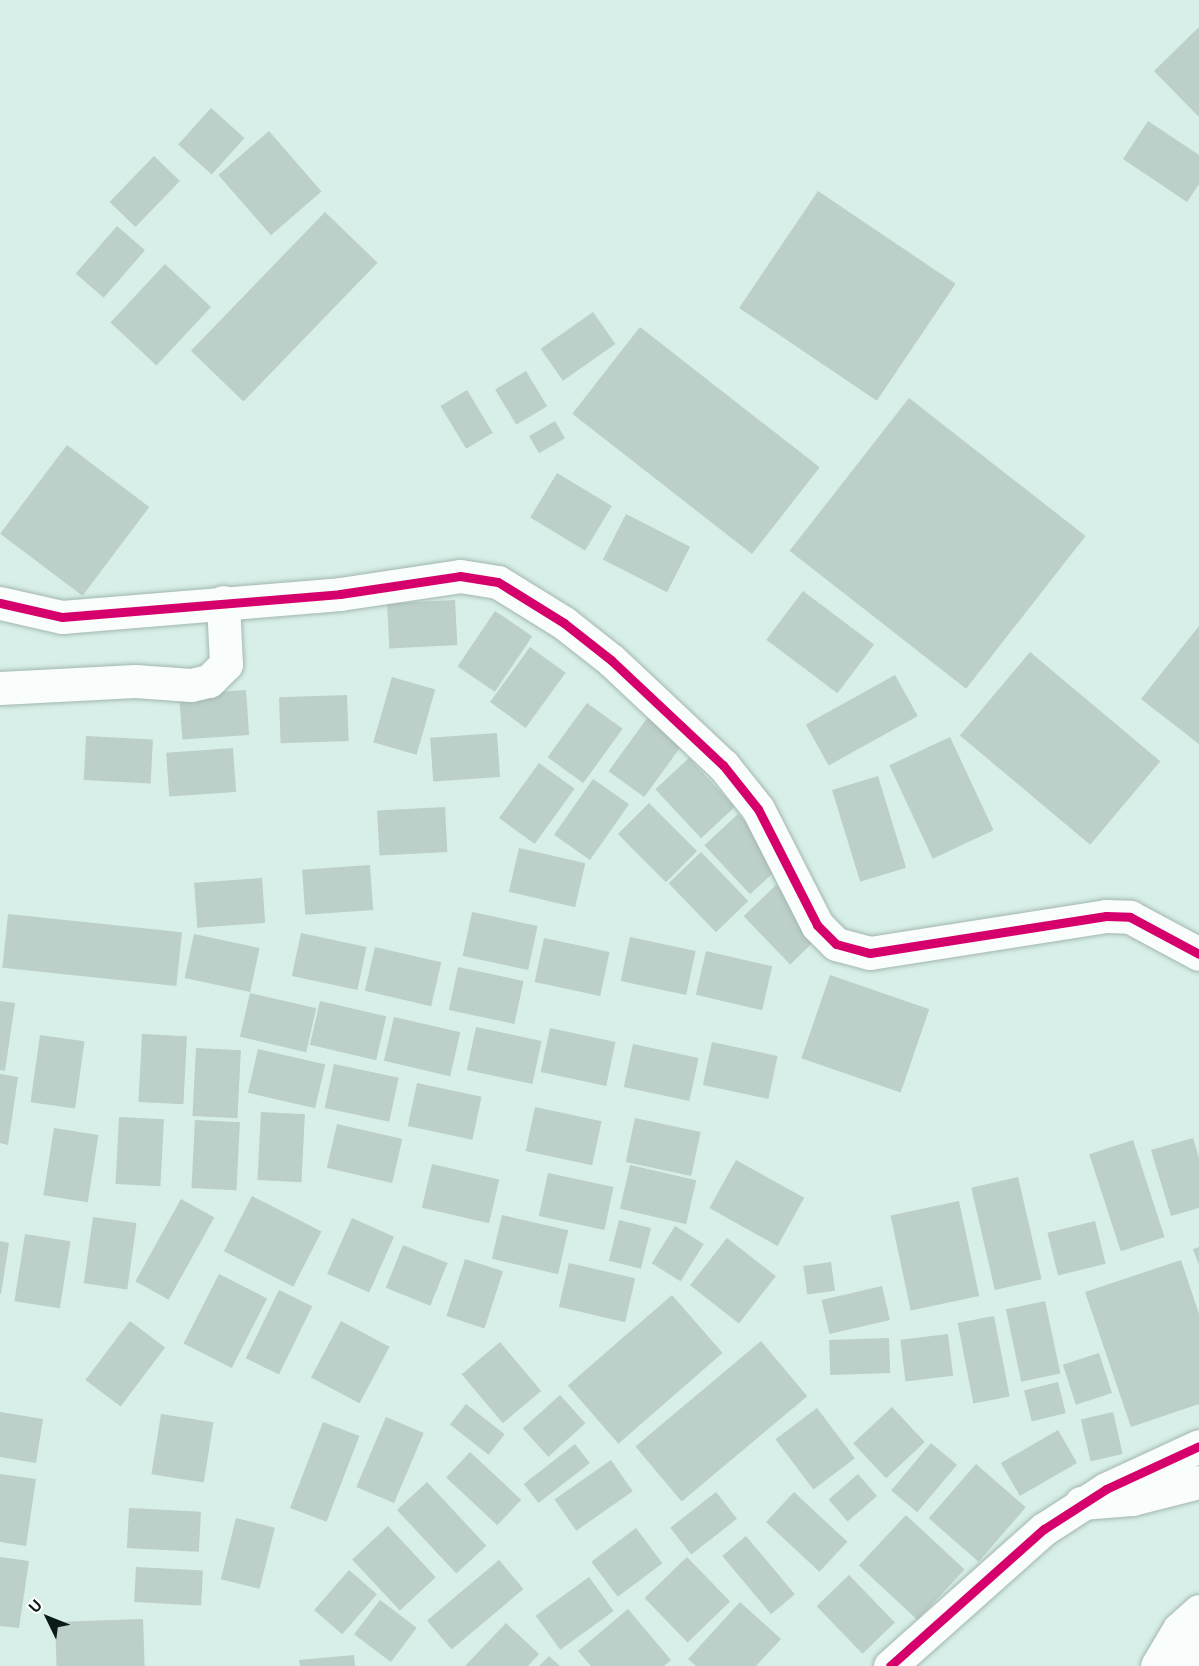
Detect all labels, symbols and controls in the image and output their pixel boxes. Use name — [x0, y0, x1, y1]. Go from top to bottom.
north arrow — [18, 1588, 78, 1648]
text: U — [24, 1595, 45, 1616]

